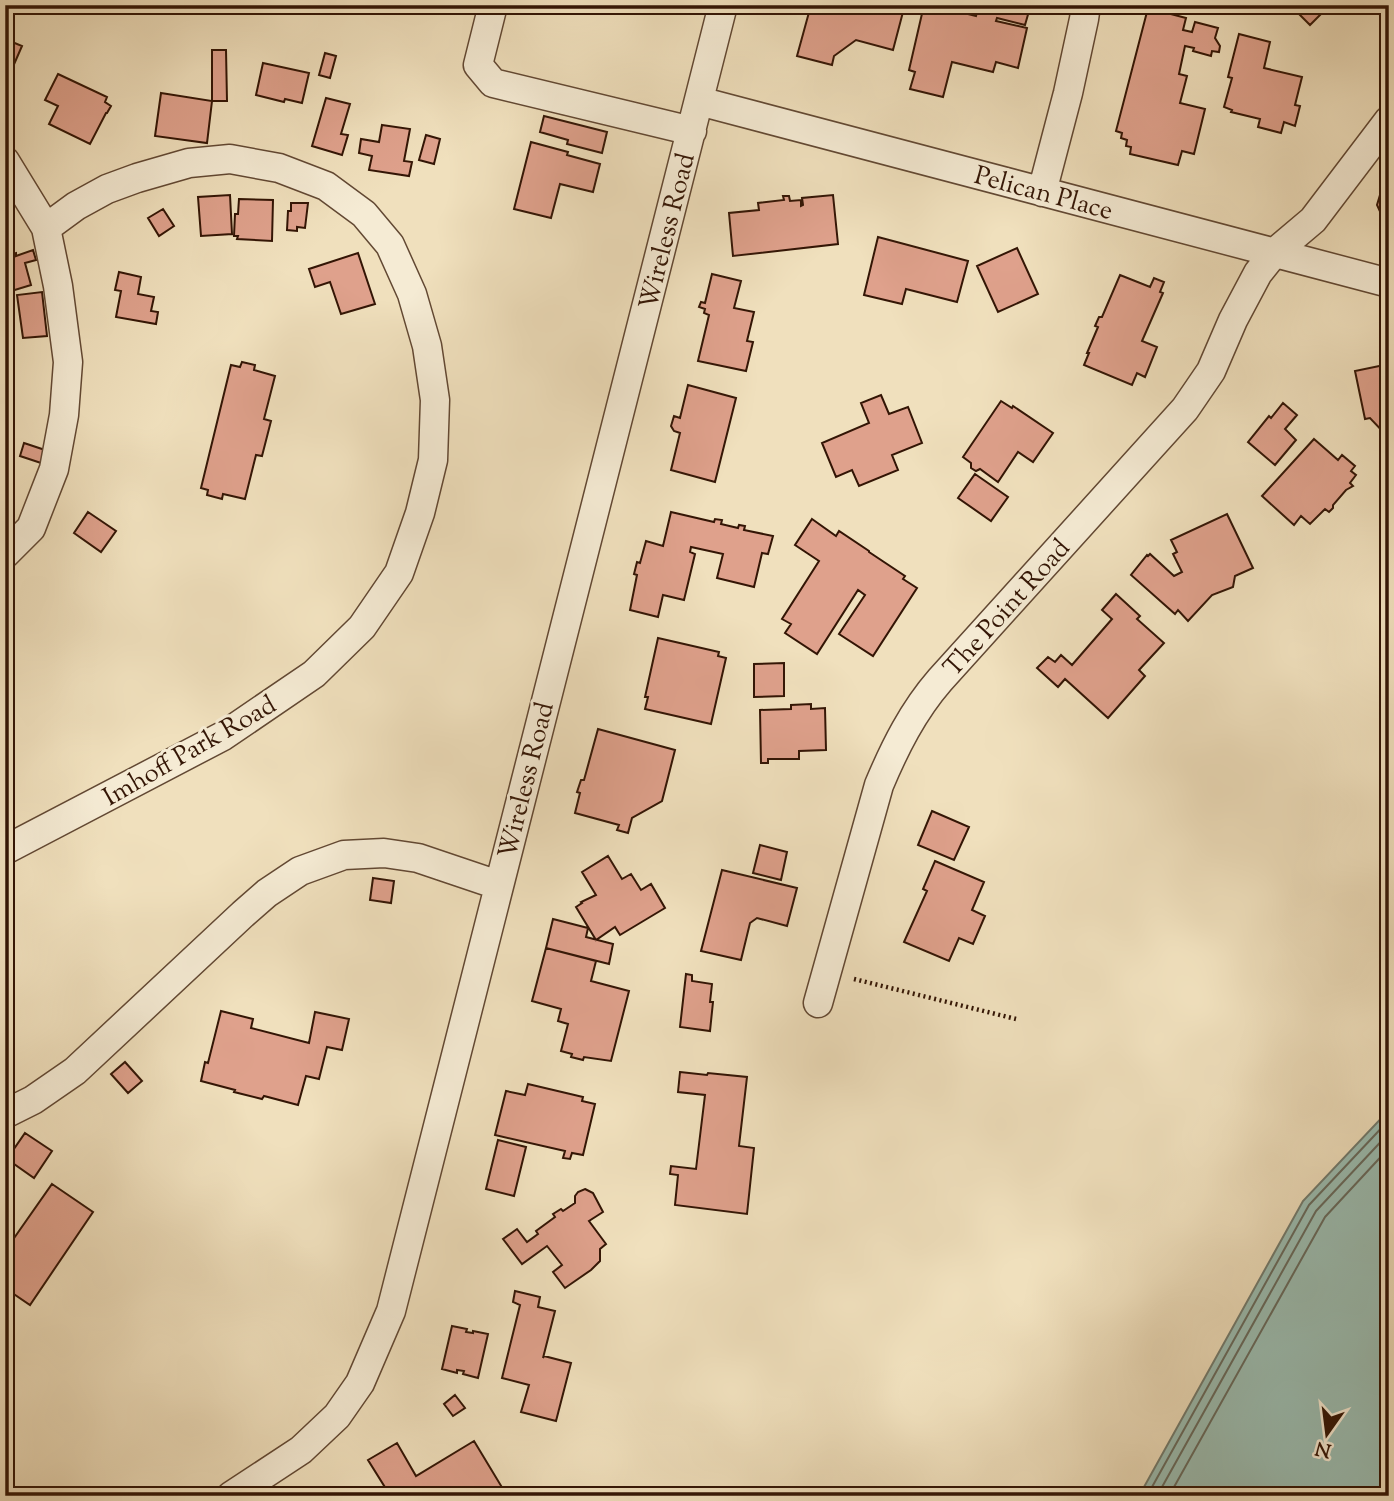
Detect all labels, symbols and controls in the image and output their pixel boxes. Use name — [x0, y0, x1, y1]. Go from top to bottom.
street label: Wireless Road — [631, 149, 706, 314]
street label: Pelican Place — [970, 158, 1117, 231]
street label: The Point Road — [936, 531, 1080, 686]
street label: Imhoff Park Road — [97, 687, 284, 817]
street label: Wireless Road — [490, 698, 565, 863]
north arrow — [1292, 1400, 1362, 1470]
text: N — [1313, 1433, 1334, 1463]

